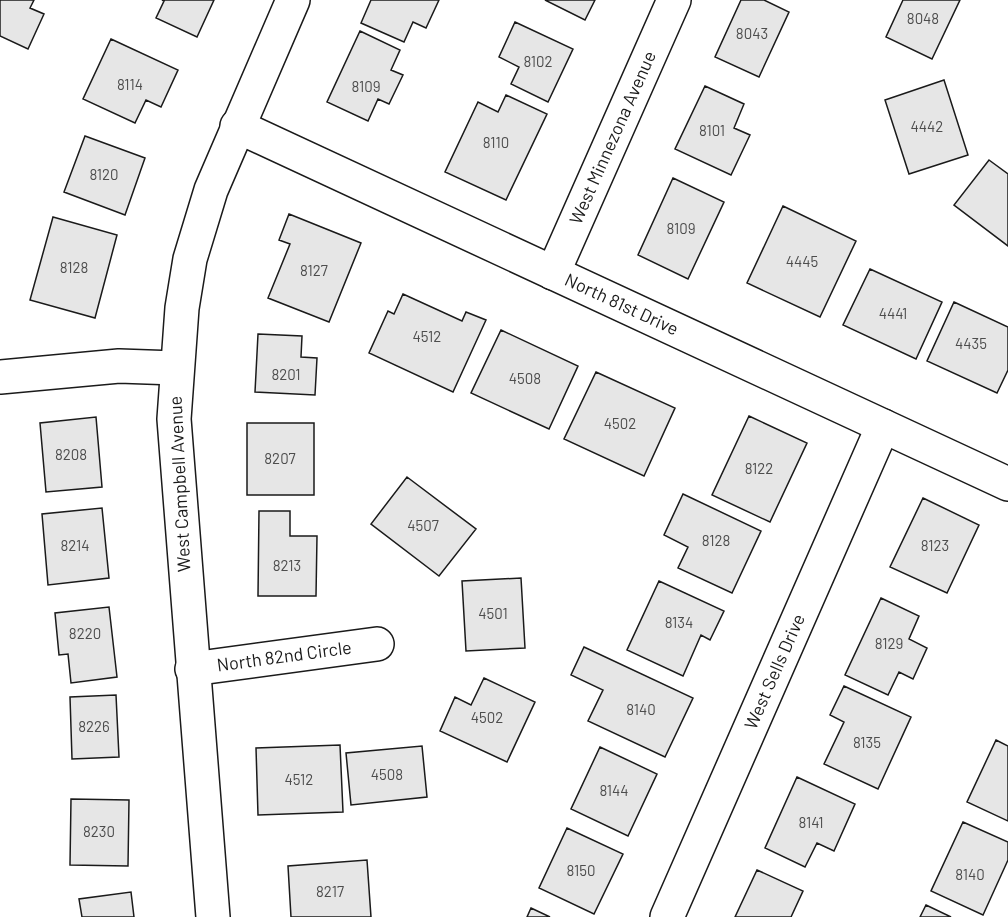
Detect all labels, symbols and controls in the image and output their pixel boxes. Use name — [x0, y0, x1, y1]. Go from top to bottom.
house number: 8048 — [907, 9, 939, 27]
house number: 8043 — [736, 24, 768, 42]
street label: West Minnezona Avenue — [564, 47, 660, 227]
house number: 8102 — [523, 52, 553, 70]
house number: 8114 — [117, 75, 143, 93]
house number: 8109 — [352, 77, 380, 95]
house number: 4442 — [911, 117, 943, 135]
house number: 8101 — [699, 121, 725, 139]
house number: 8110 — [483, 133, 509, 151]
house number: 8120 — [89, 165, 119, 183]
house number: 8109 — [667, 219, 695, 237]
house number: 4445 — [786, 252, 818, 270]
house number: 8128 — [60, 258, 88, 276]
house number: 8127 — [300, 261, 328, 279]
street label: North 81st Drive — [562, 268, 682, 339]
house number: 4441 — [879, 304, 907, 322]
house number: 4512 — [413, 327, 441, 345]
house number: 4435 — [955, 334, 987, 352]
house number: 8201 — [271, 365, 301, 383]
house number: 4508 — [509, 369, 541, 387]
street label: West Campbell Avenue — [163, 395, 195, 573]
house number: 4502 — [604, 414, 636, 432]
house number: 8208 — [55, 445, 87, 463]
house number: 8207 — [264, 449, 296, 467]
house number: 8122 — [745, 459, 773, 477]
house number: 4507 — [407, 516, 439, 534]
house number: 8128 — [702, 531, 730, 549]
house number: 8214 — [60, 536, 90, 554]
house number: 8123 — [921, 536, 949, 554]
house number: 8213 — [273, 556, 301, 574]
house number: 4501 — [478, 604, 508, 622]
street label: West Sells Drive — [739, 610, 809, 732]
house number: 8134 — [665, 613, 693, 631]
house number: 8220 — [69, 624, 101, 642]
house number: 8129 — [875, 634, 903, 652]
street label: North 82nd Circle — [215, 636, 353, 676]
house number: 8140 — [626, 700, 656, 718]
house number: 4502 — [471, 708, 503, 726]
house number: 8226 — [78, 717, 110, 735]
house number: 8135 — [853, 733, 881, 751]
house number: 4508 — [371, 765, 403, 783]
house number: 4512 — [285, 770, 313, 788]
house number: 8144 — [599, 781, 629, 799]
house number: 8141 — [799, 813, 823, 831]
house number: 8230 — [83, 822, 115, 840]
house number: 8150 — [567, 861, 595, 879]
house number: 8140 — [955, 865, 985, 883]
house number: 8217 — [316, 882, 344, 900]

